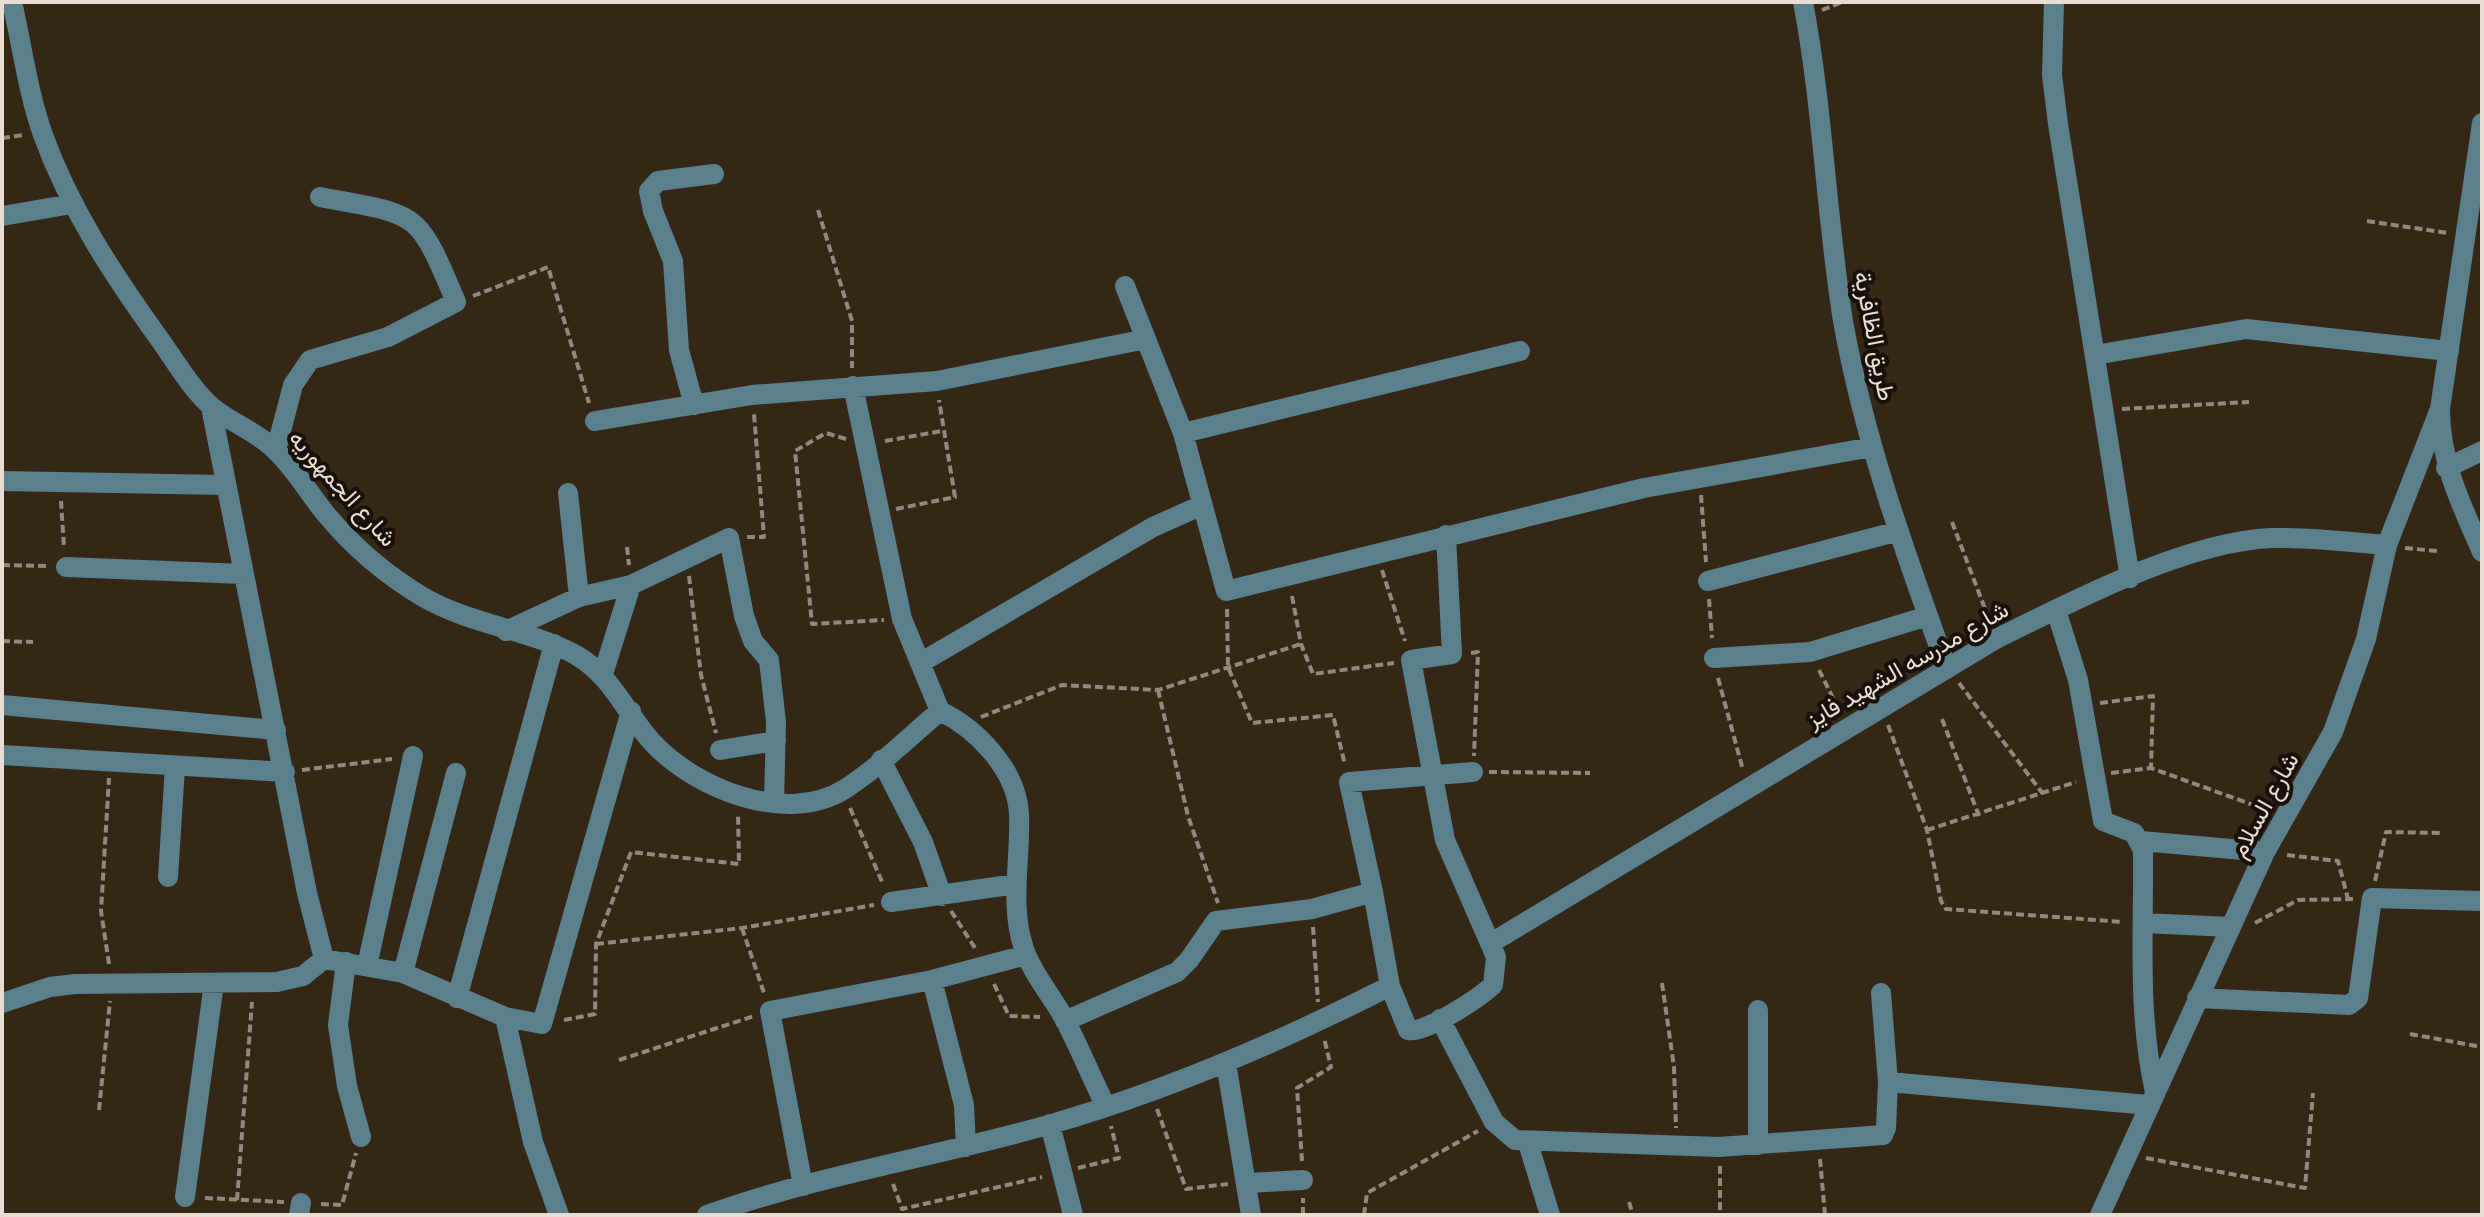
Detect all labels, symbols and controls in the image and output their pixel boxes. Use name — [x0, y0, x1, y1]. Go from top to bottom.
street label: طريق الظافرية — [1847, 269, 1902, 403]
street label: شارع الجمهوريه — [282, 424, 403, 554]
street label: شارع مدرسه الشهيد فايز — [1800, 594, 2014, 736]
street label: شارع السلام — [2223, 748, 2306, 863]

